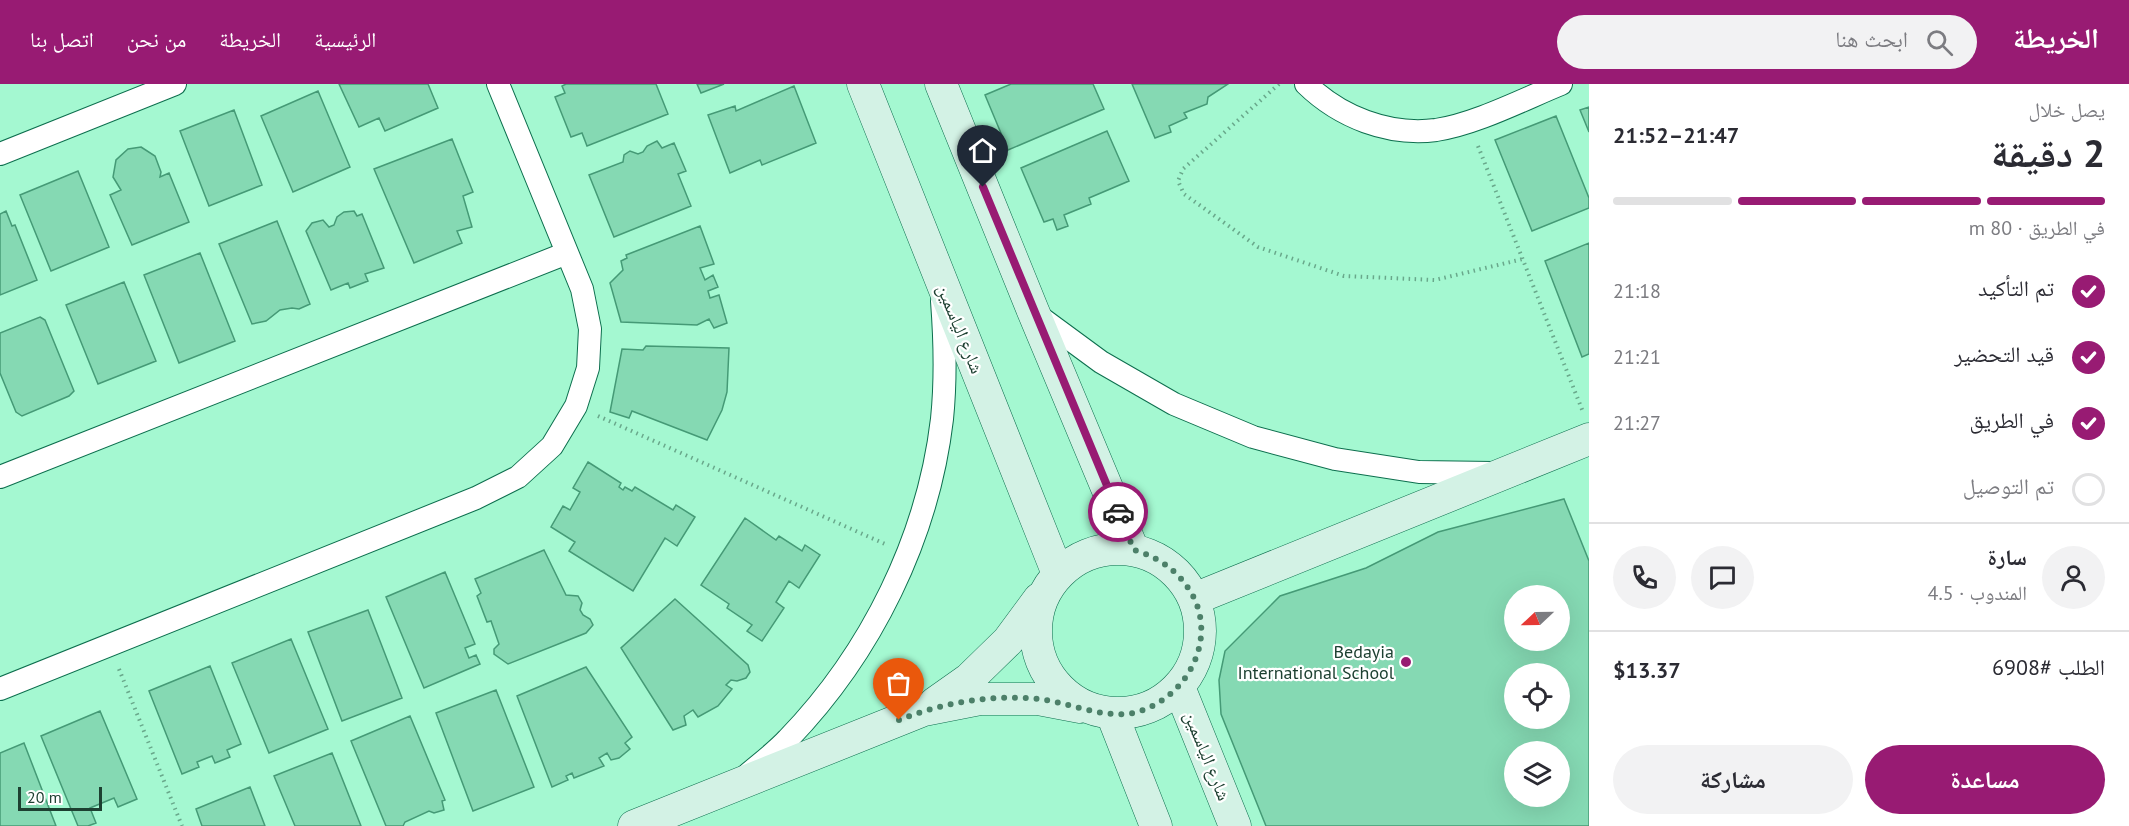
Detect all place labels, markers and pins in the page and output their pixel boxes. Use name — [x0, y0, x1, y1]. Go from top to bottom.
pin — [957, 125, 1008, 187]
place label: Bedayia International School — [1237, 640, 1395, 684]
marker: Bedayia International School — [1399, 655, 1413, 669]
pin — [873, 658, 924, 720]

